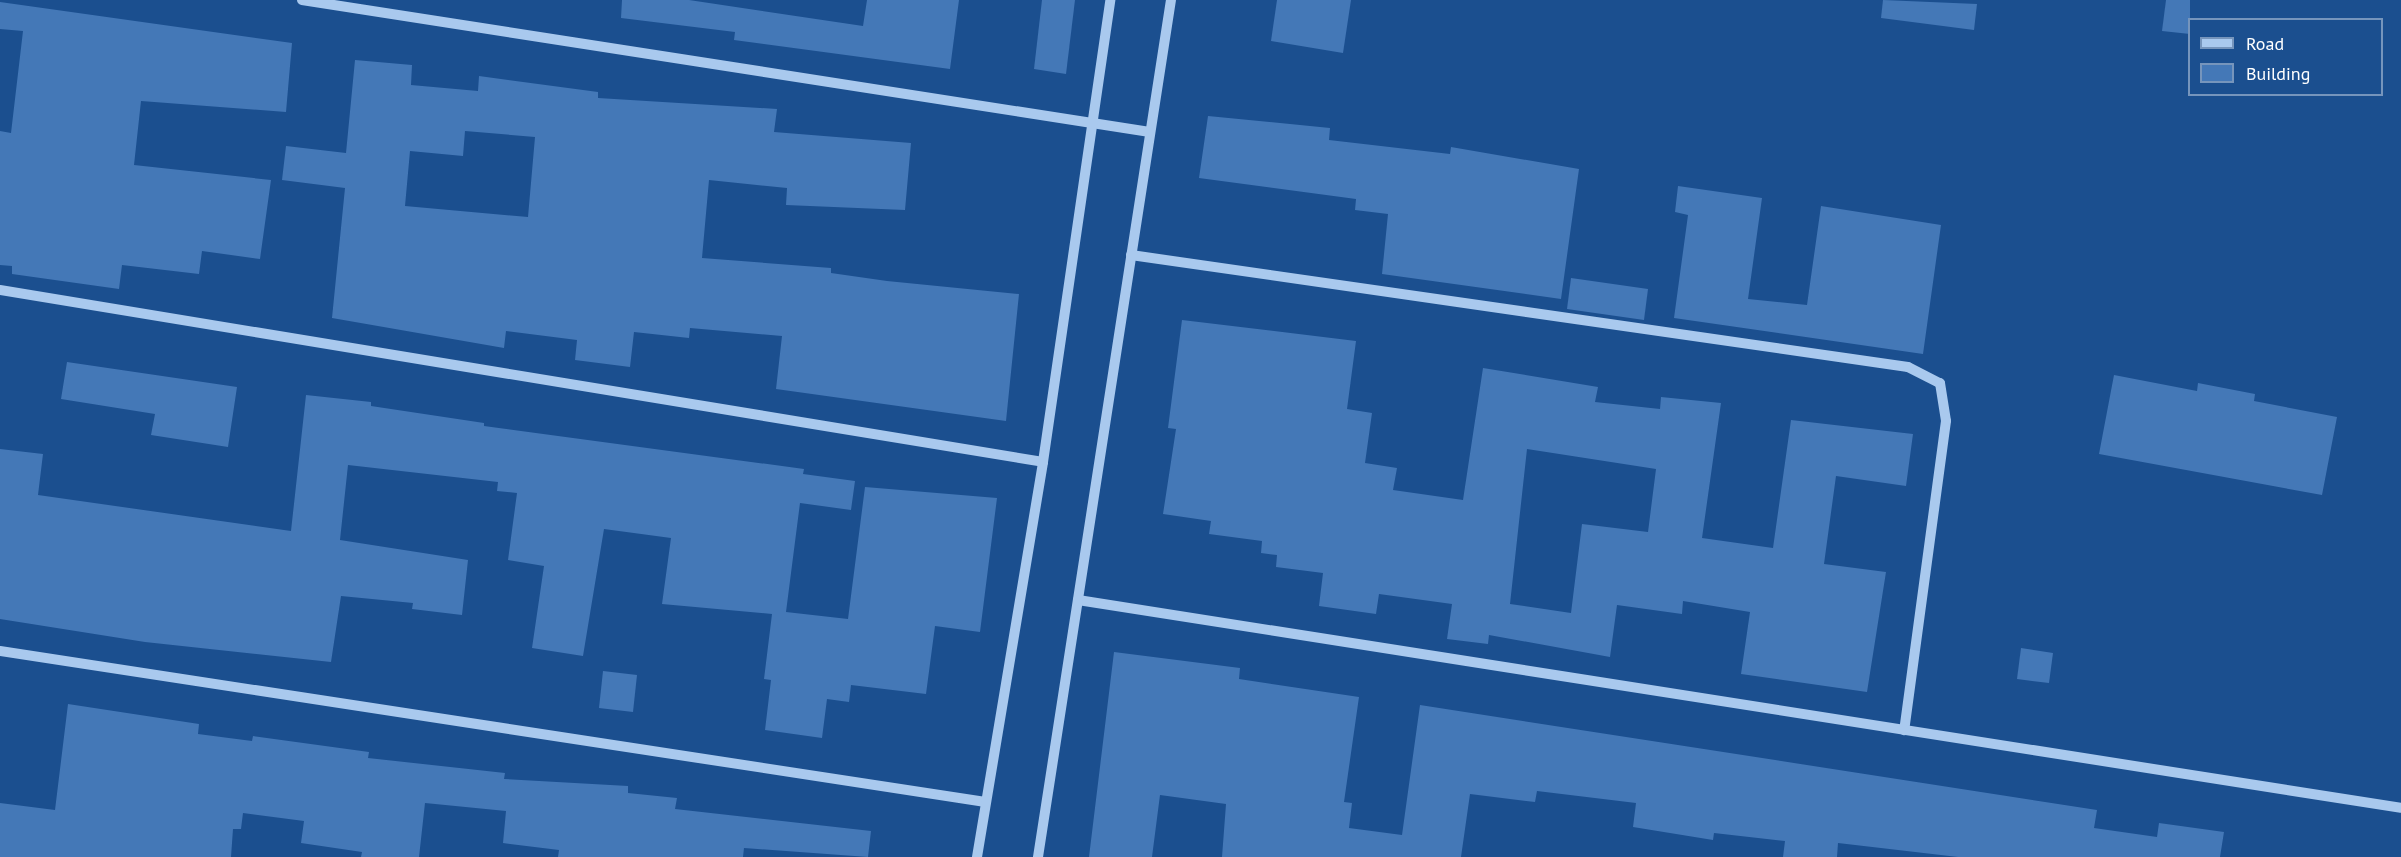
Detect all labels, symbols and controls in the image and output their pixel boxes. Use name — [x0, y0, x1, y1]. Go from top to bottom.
legend — [2188, 18, 2383, 96]
text: Road — [2246, 32, 2284, 55]
text: Building — [2246, 62, 2310, 85]

